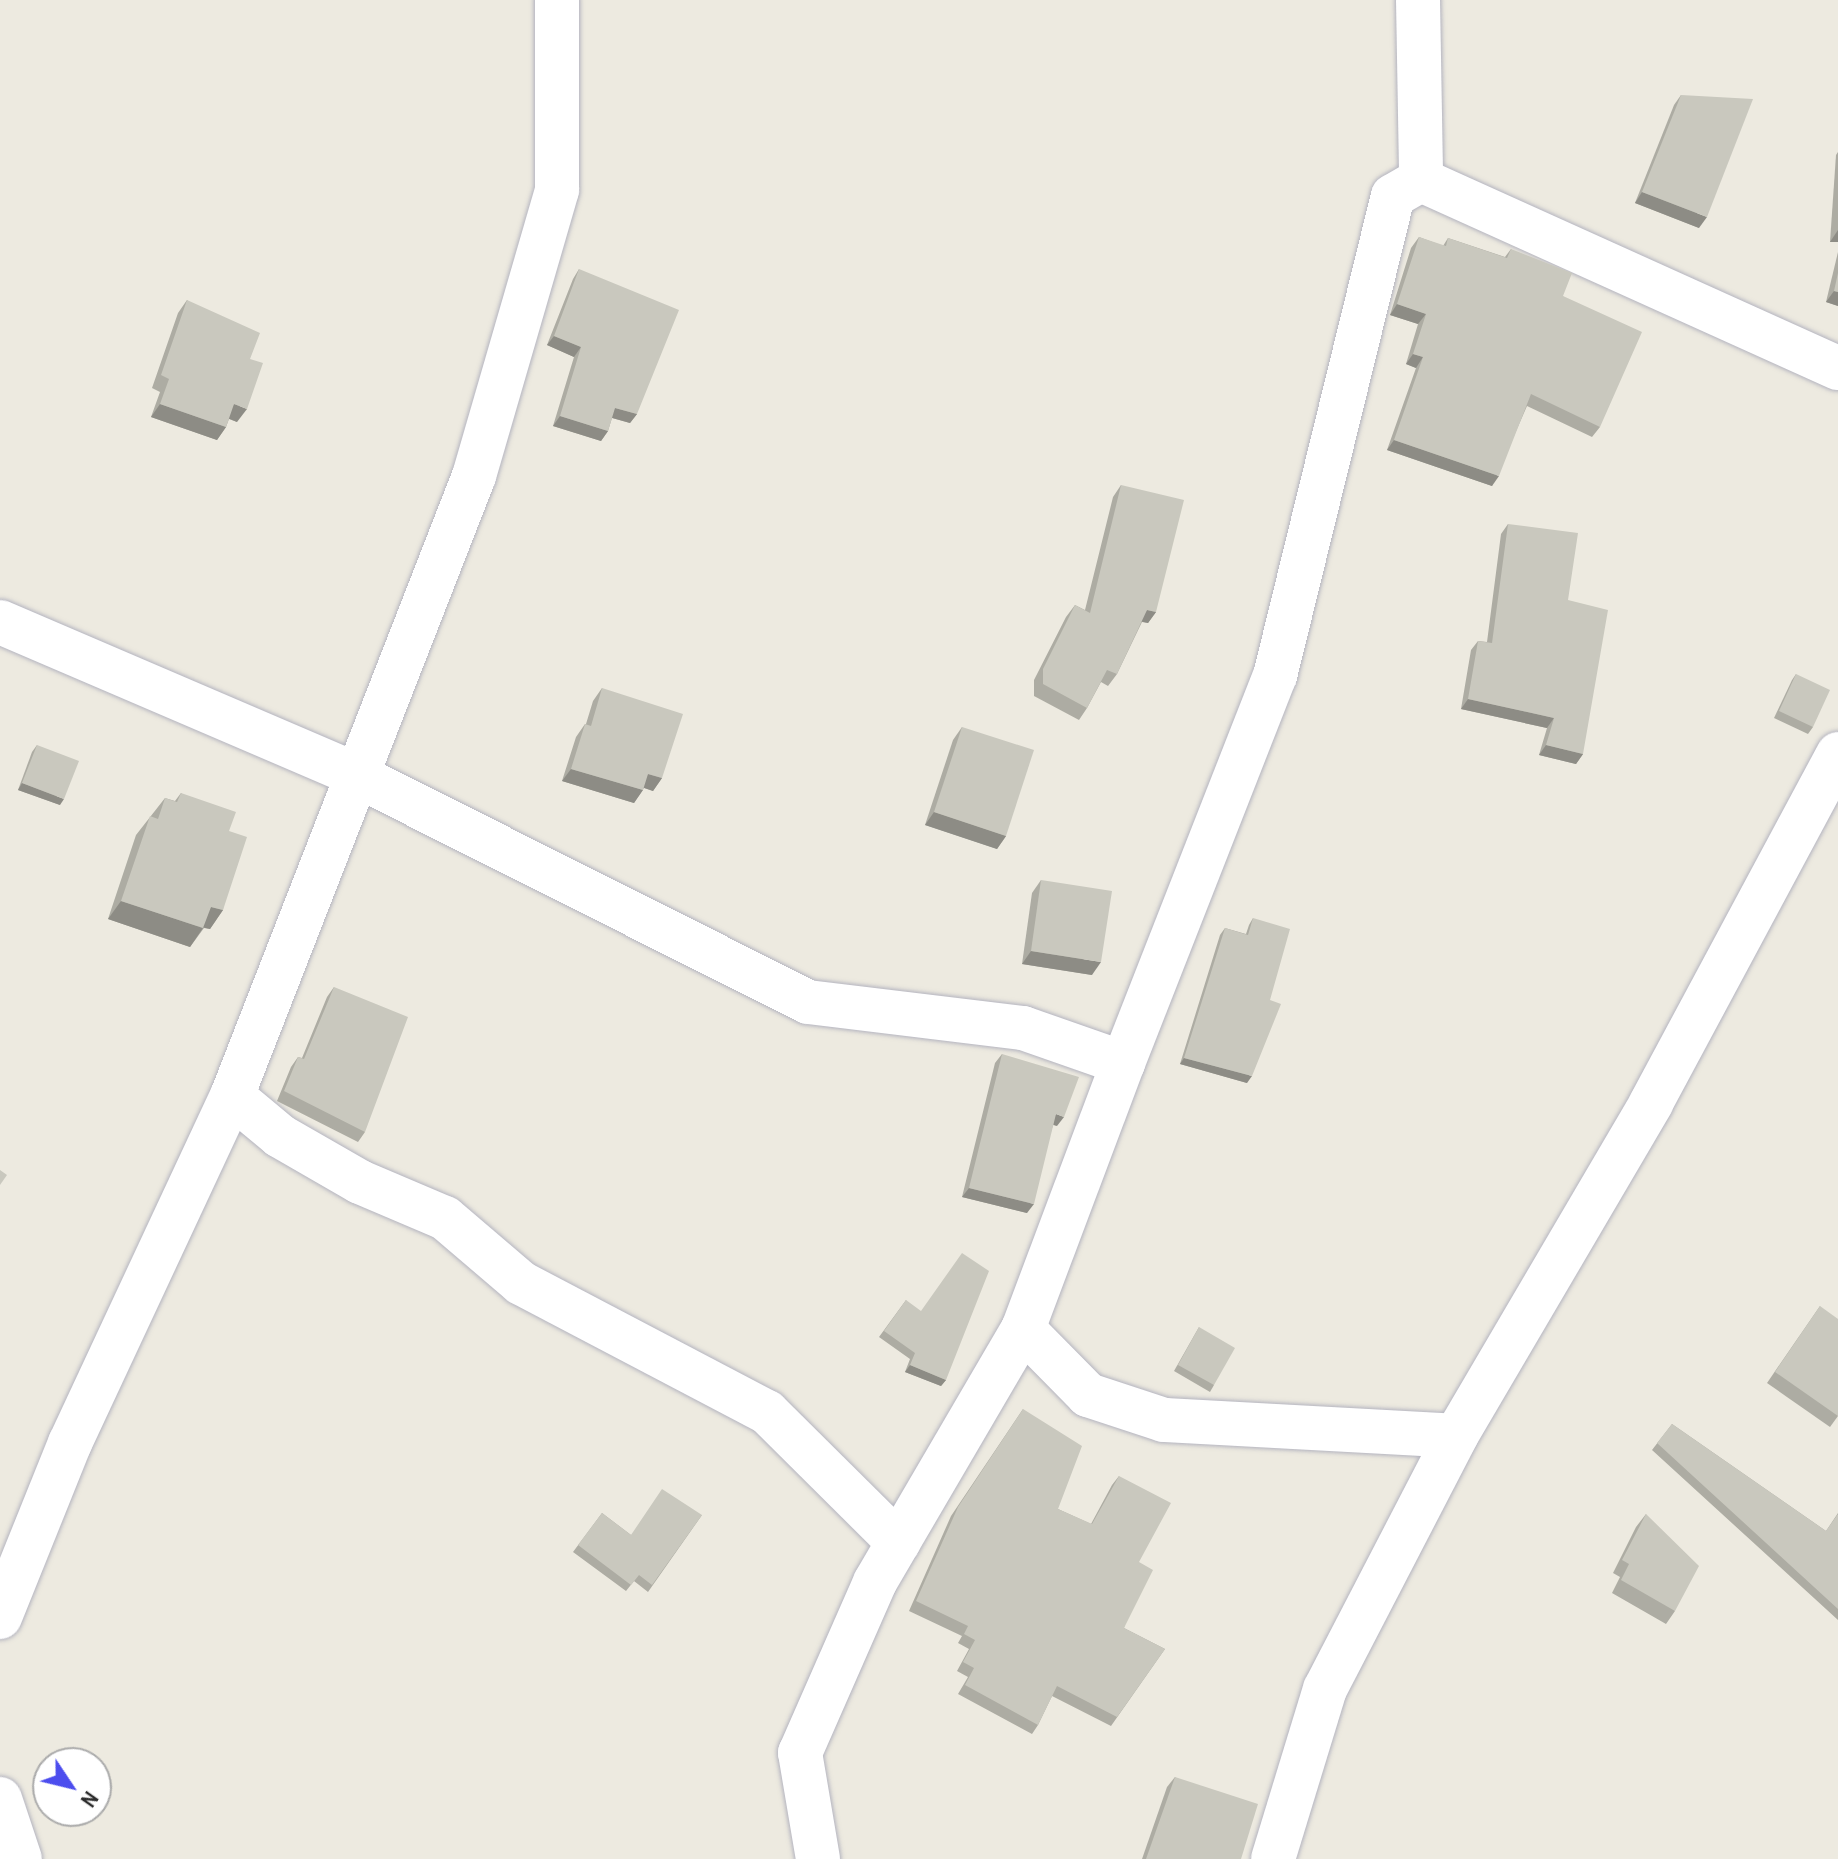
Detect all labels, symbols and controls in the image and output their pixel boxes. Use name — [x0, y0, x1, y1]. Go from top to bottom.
north arrow — [32, 1747, 112, 1827]
text: N — [74, 1786, 106, 1814]

